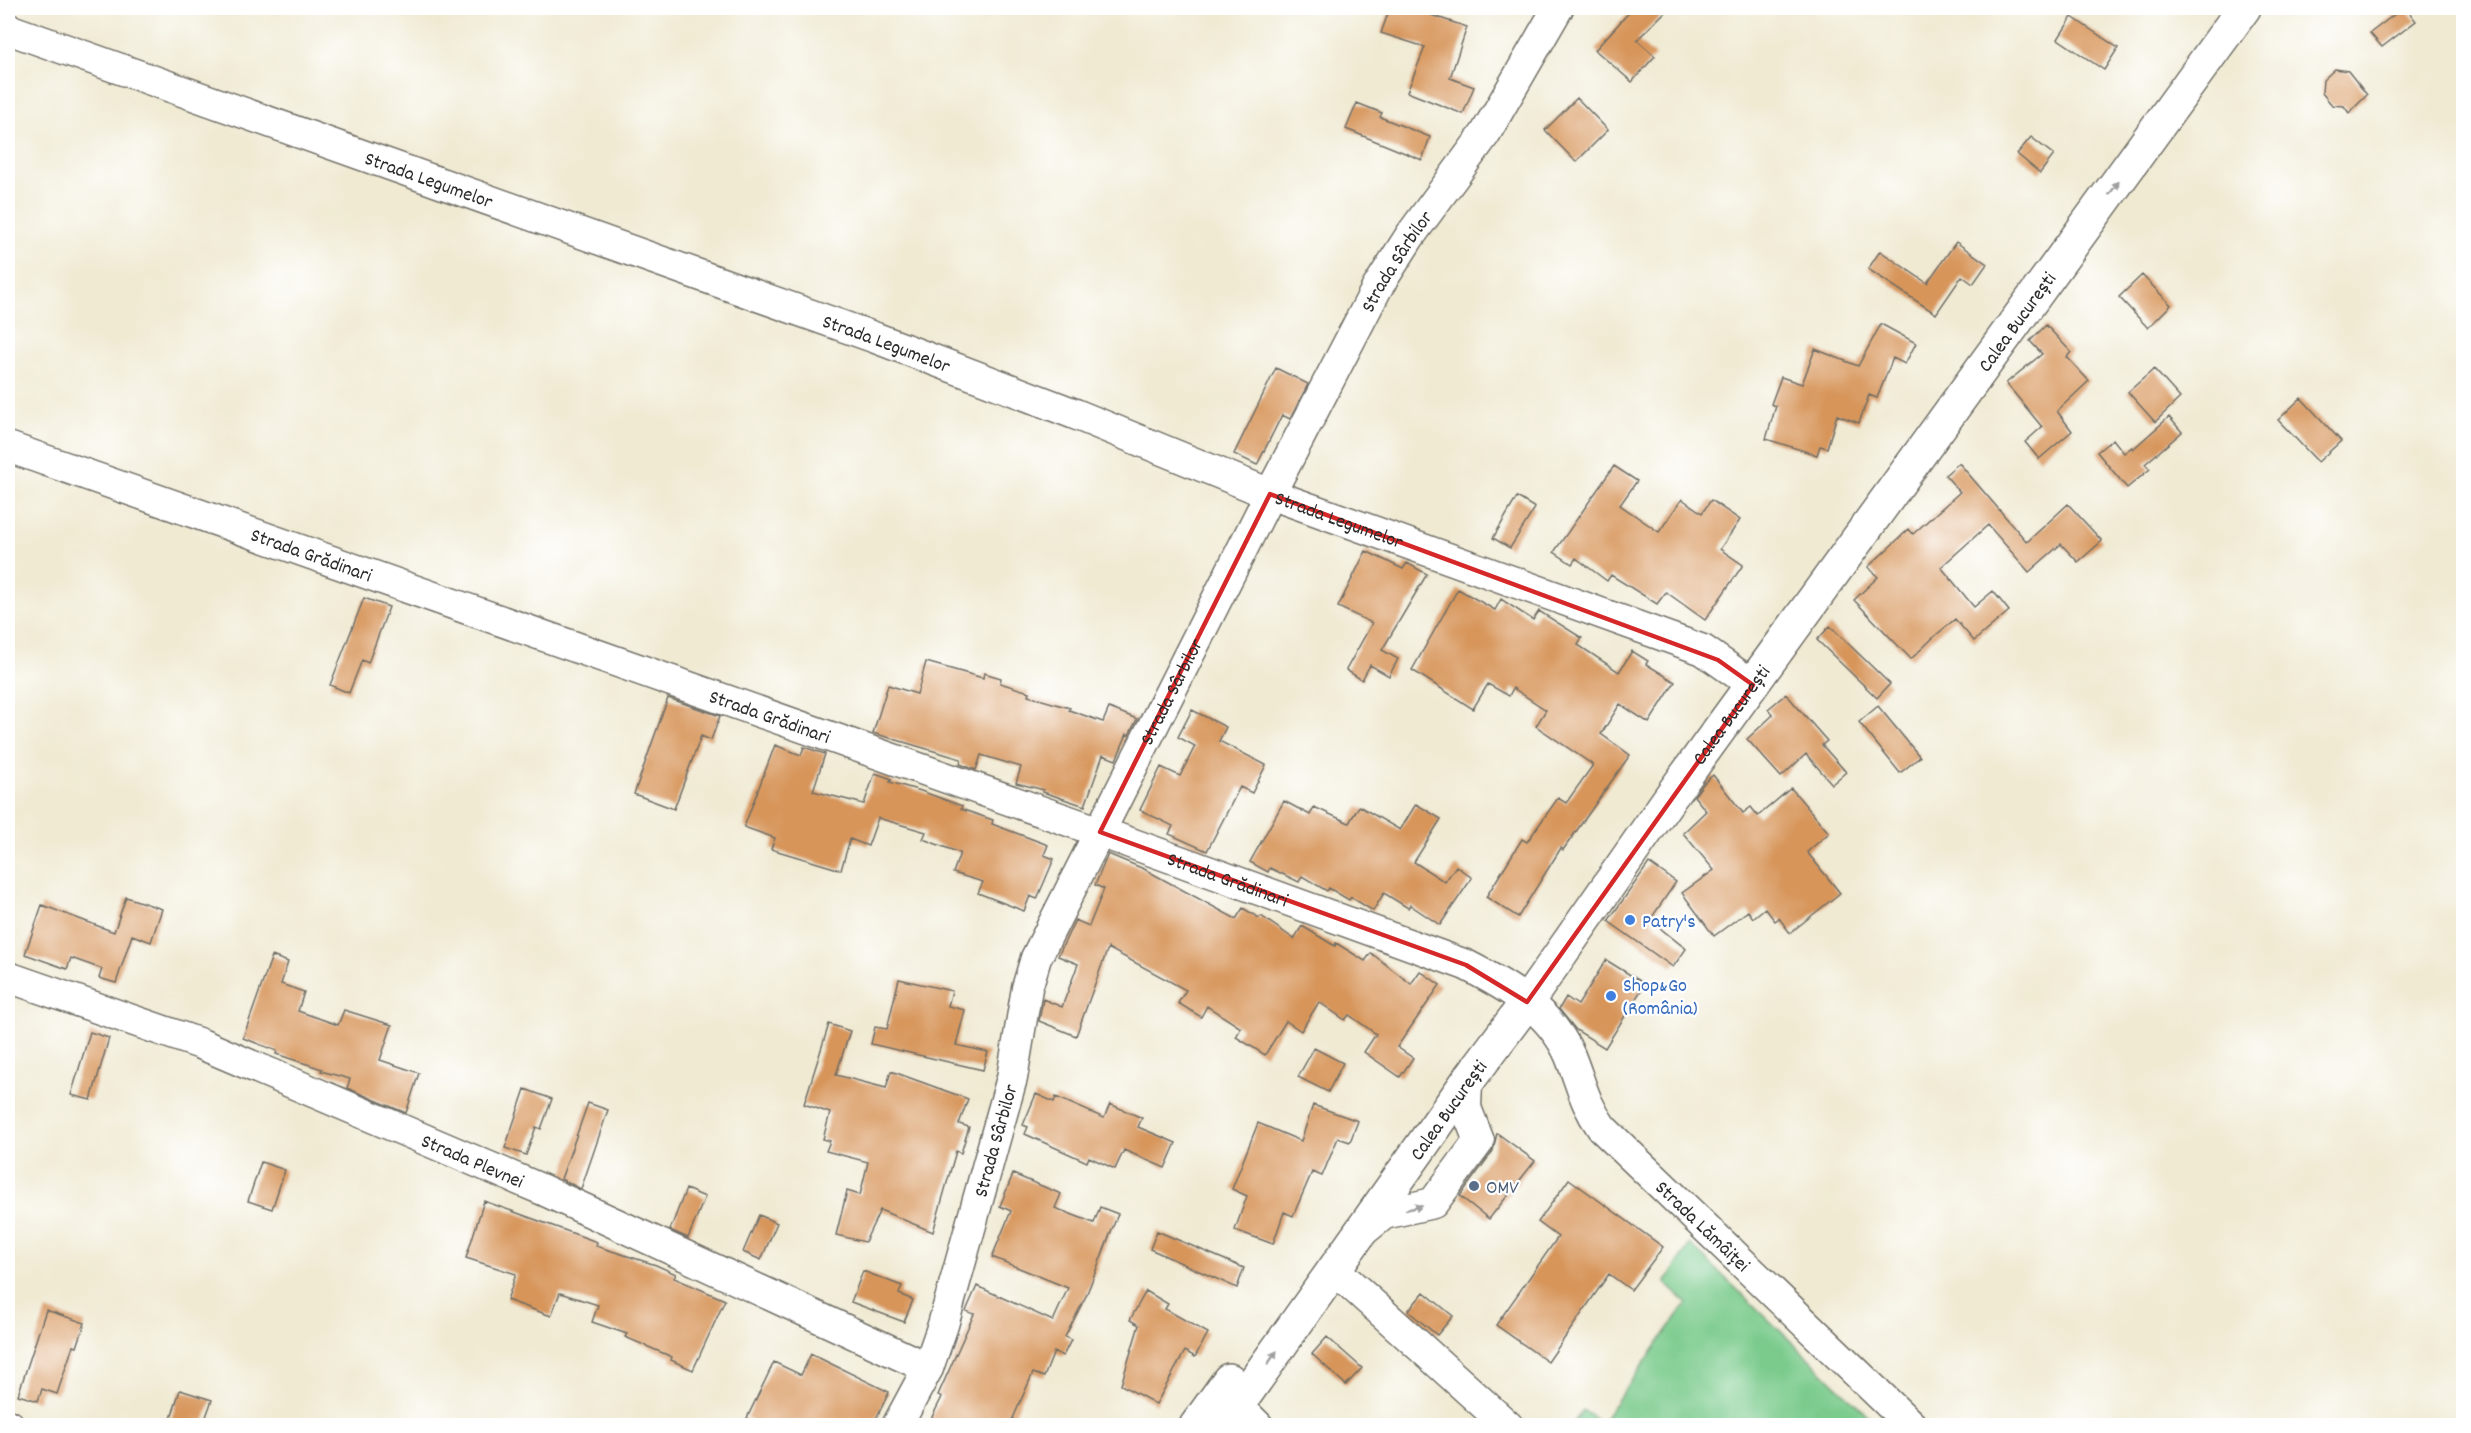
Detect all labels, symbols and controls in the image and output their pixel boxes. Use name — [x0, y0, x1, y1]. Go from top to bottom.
street label: Strada Legumelor — [360, 146, 497, 218]
one-way arrow — [2108, 180, 2120, 196]
street label: Strada Sârbilor — [1356, 205, 1441, 318]
street label: Calea București — [1973, 267, 2065, 379]
street label: Strada Legumelor — [818, 309, 954, 382]
street label: Strada Legumelor — [1270, 486, 1407, 558]
street label: Strada Grădinari — [246, 523, 375, 591]
street label: Strada Sârbilor — [1135, 634, 1212, 751]
street label: Calea București — [1687, 660, 1779, 772]
street label: Strada Grădinari — [705, 684, 834, 753]
street label: Strada Grădinari — [1163, 847, 1292, 916]
place label: Patry's — [1642, 909, 1696, 937]
marker: Patry's — [1623, 913, 1637, 927]
place label: Shop&Go (România) — [1623, 973, 1698, 1024]
marker: Shop&Go (România) — [1604, 989, 1618, 1003]
street label: Calea București — [1405, 1055, 1496, 1167]
street label: Strada Sârbilor — [968, 1081, 1027, 1201]
street label: Strada Plevnei — [416, 1129, 528, 1197]
place label: OMV — [1486, 1175, 1519, 1203]
street label: Strada Lămâiței — [1648, 1175, 1755, 1280]
marker: OMV — [1467, 1179, 1481, 1193]
one-way arrow — [1405, 1202, 1424, 1212]
one-way arrow — [1266, 1350, 1278, 1366]

